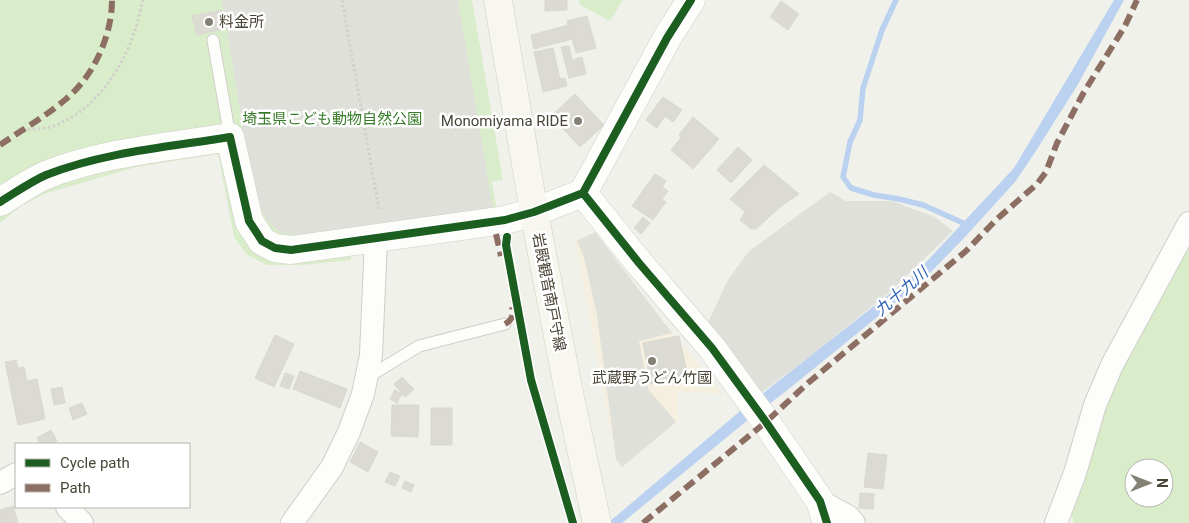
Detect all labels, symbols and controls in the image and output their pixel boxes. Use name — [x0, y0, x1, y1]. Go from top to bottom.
place label: 料金所 — [219, 13, 264, 31]
marker: 料金所 — [203, 16, 215, 28]
park label: 埼玉県こども動物自然公園 — [242, 110, 422, 128]
place label: Monomiyama RIDE — [441, 112, 568, 130]
marker: Monomiyama RIDE — [572, 115, 584, 127]
street label: 岩殿観音南戸守線 — [529, 231, 569, 353]
water label: 九十九川 — [871, 262, 933, 320]
marker: 武蔵野うどん竹國 — [646, 355, 658, 367]
place label: 武蔵野うどん竹國 — [592, 369, 712, 387]
legend — [15, 443, 190, 508]
text: Cycle path — [60, 454, 130, 472]
north arrow — [1124, 458, 1174, 508]
text: N — [1154, 478, 1170, 488]
text: Path — [60, 479, 91, 497]

